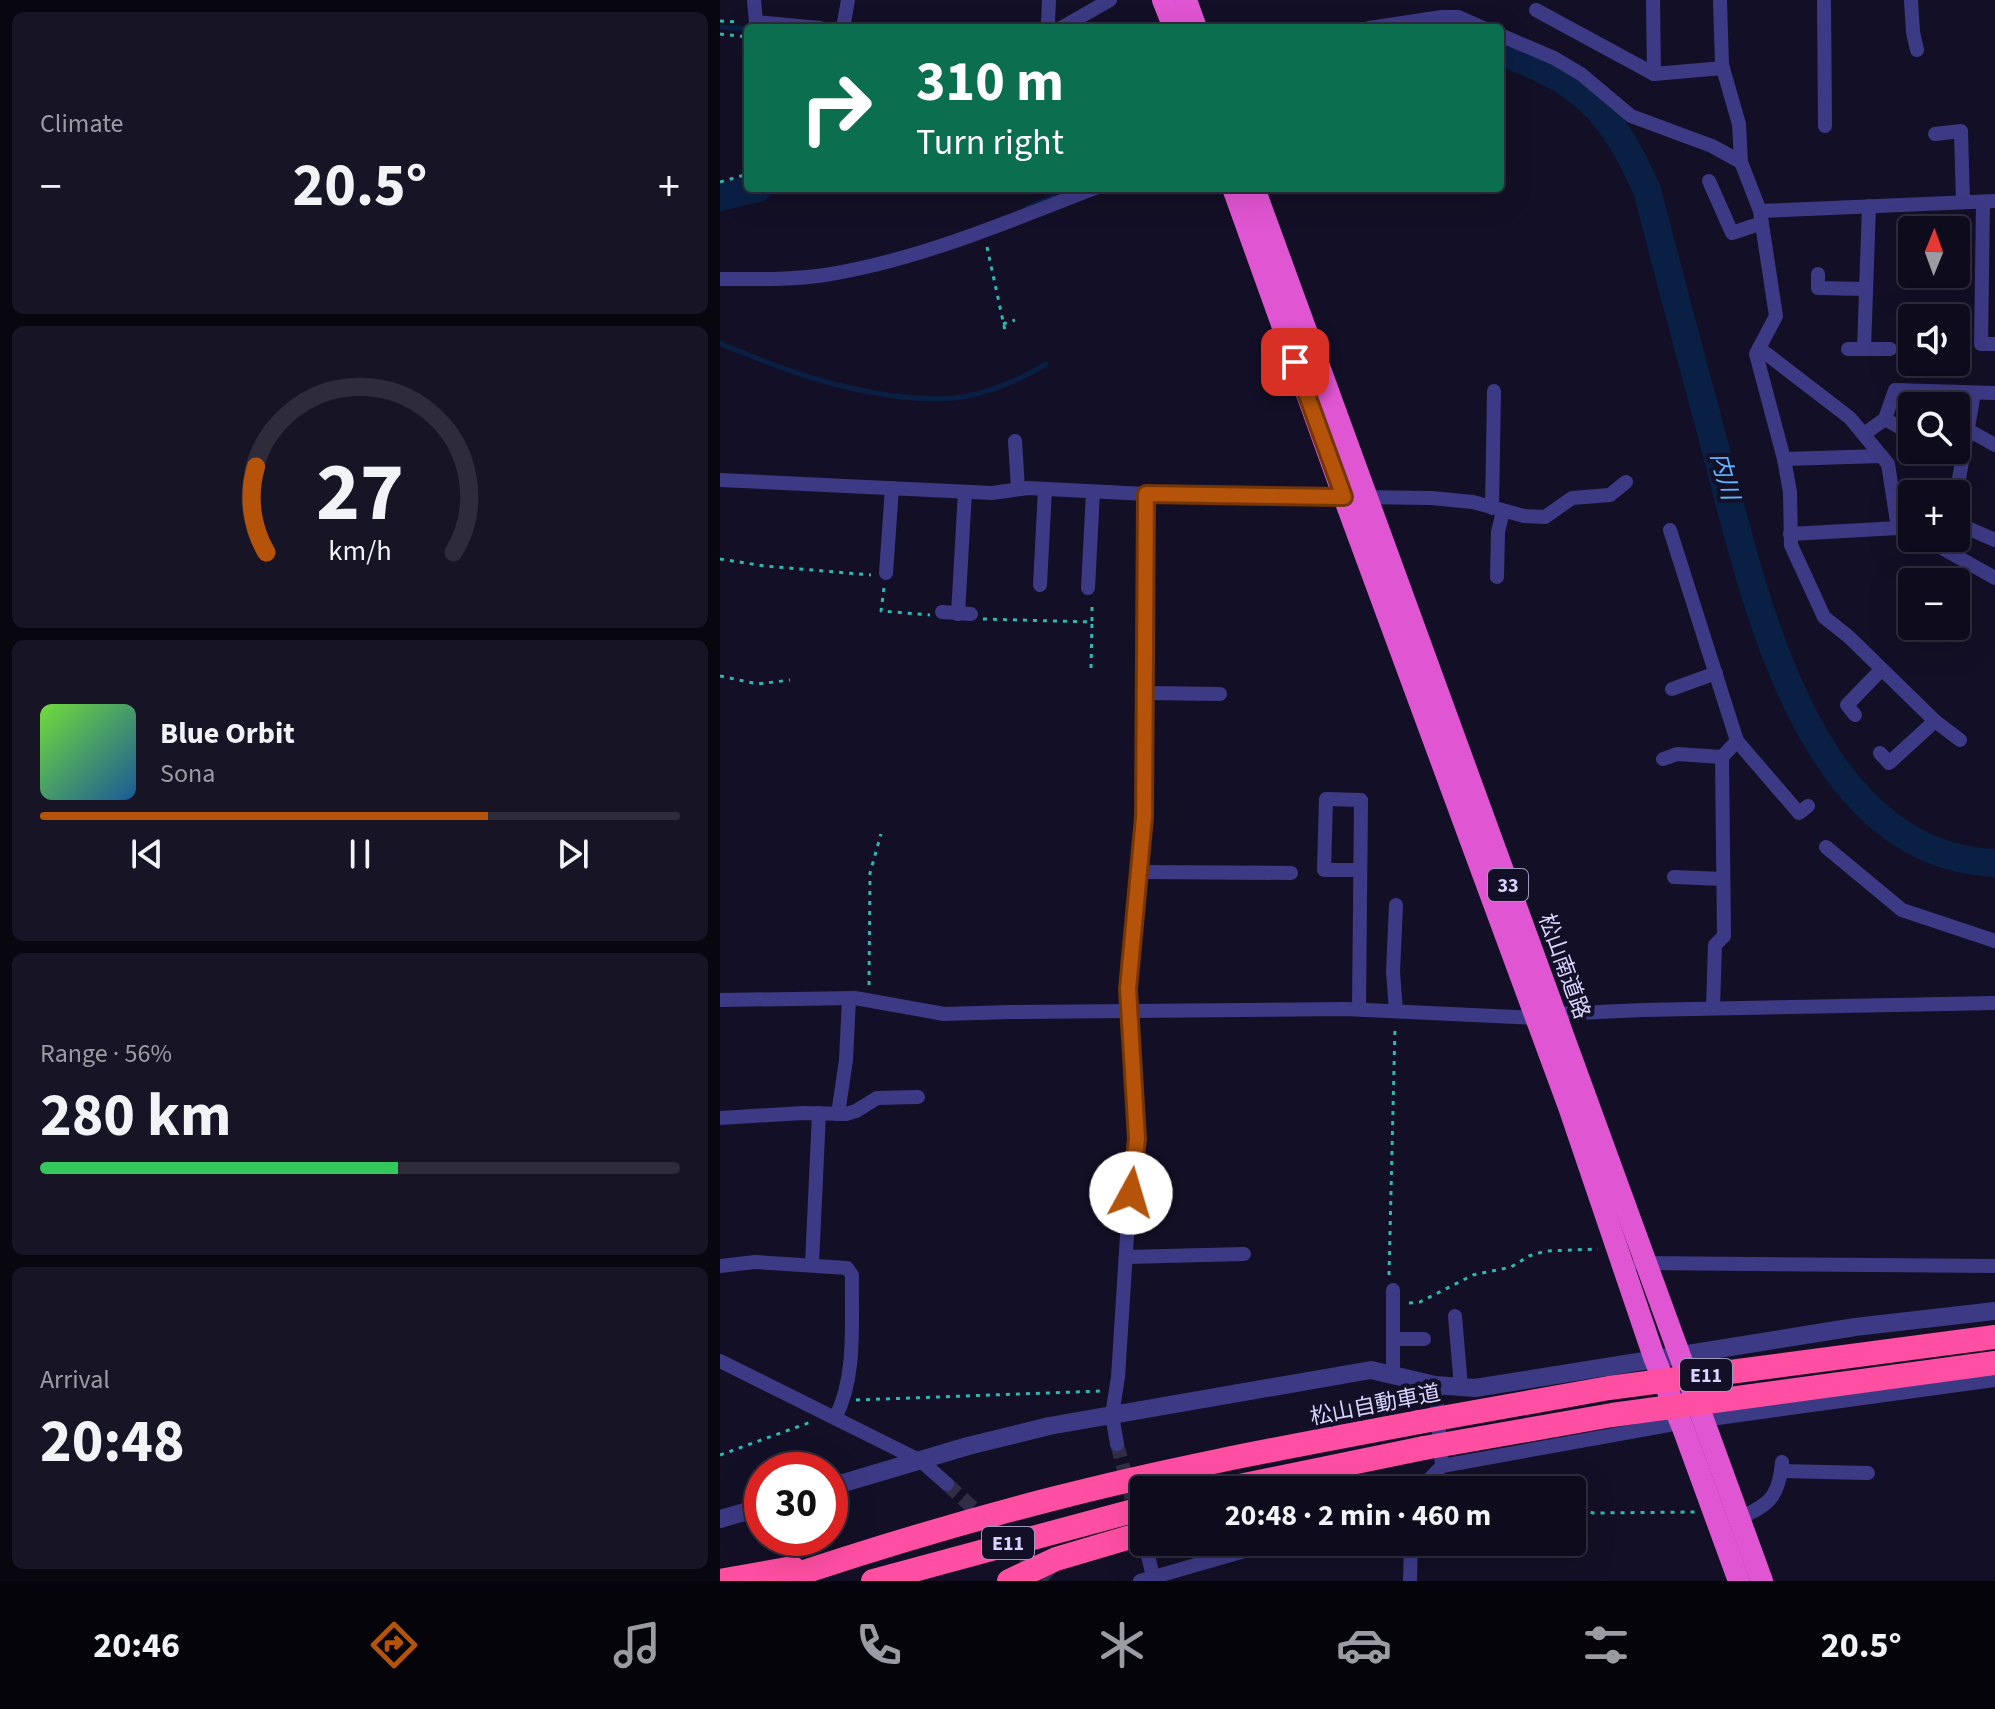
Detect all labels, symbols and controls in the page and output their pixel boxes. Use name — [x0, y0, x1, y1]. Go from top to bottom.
text: 310 m — [916, 43, 1064, 122]
icon: right — [784, 56, 888, 160]
text: Climate — [40, 105, 124, 142]
text: Turn right — [916, 117, 1064, 168]
text: 20.5° — [293, 144, 427, 229]
text: − — [40, 156, 62, 219]
text: + — [658, 156, 680, 219]
north arrow — [1898, 216, 1970, 288]
map controls — [1898, 216, 1970, 640]
button: sound — [1898, 304, 1970, 376]
pin — [1261, 328, 1329, 396]
icon: arrive — [1273, 340, 1317, 384]
button: search — [1898, 392, 1970, 464]
text: 27 — [316, 433, 404, 551]
water label: 内川 — [1701, 448, 1748, 507]
button: + — [1898, 480, 1970, 552]
text: km/h — [328, 531, 392, 571]
button: − — [1898, 568, 1970, 640]
text: Blue Orbit — [160, 712, 295, 755]
text: Sona — [160, 755, 215, 792]
icon: previous — [125, 832, 169, 876]
icon: pause — [338, 832, 382, 876]
icon: next — [551, 832, 595, 876]
road number: 33 — [1488, 869, 1528, 901]
street label: 松山南道路 — [1530, 909, 1598, 1024]
text: Range · 56% — [40, 1035, 172, 1072]
text: 280 km — [40, 1074, 231, 1159]
position arrow — [1089, 1151, 1173, 1235]
road number: E11 — [1680, 1359, 1732, 1391]
text: Arrival — [40, 1361, 110, 1398]
street label: 松山自動車道 — [1307, 1377, 1443, 1433]
text: 20:48 — [40, 1400, 185, 1485]
speed limit sign: 30 — [744, 1452, 848, 1556]
text: 20:48 · 2 min · 460 m — [1225, 1494, 1491, 1537]
road number: E11 — [982, 1527, 1034, 1559]
icon: directions — [366, 1617, 422, 1673]
icon: music — [609, 1617, 665, 1673]
icon: phone — [851, 1617, 907, 1673]
icon: climate — [1094, 1617, 1150, 1673]
icon: car — [1336, 1617, 1392, 1673]
icon: filters — [1578, 1617, 1634, 1673]
text: 20:46 — [93, 1620, 180, 1671]
text: 20.5° — [1821, 1620, 1902, 1671]

